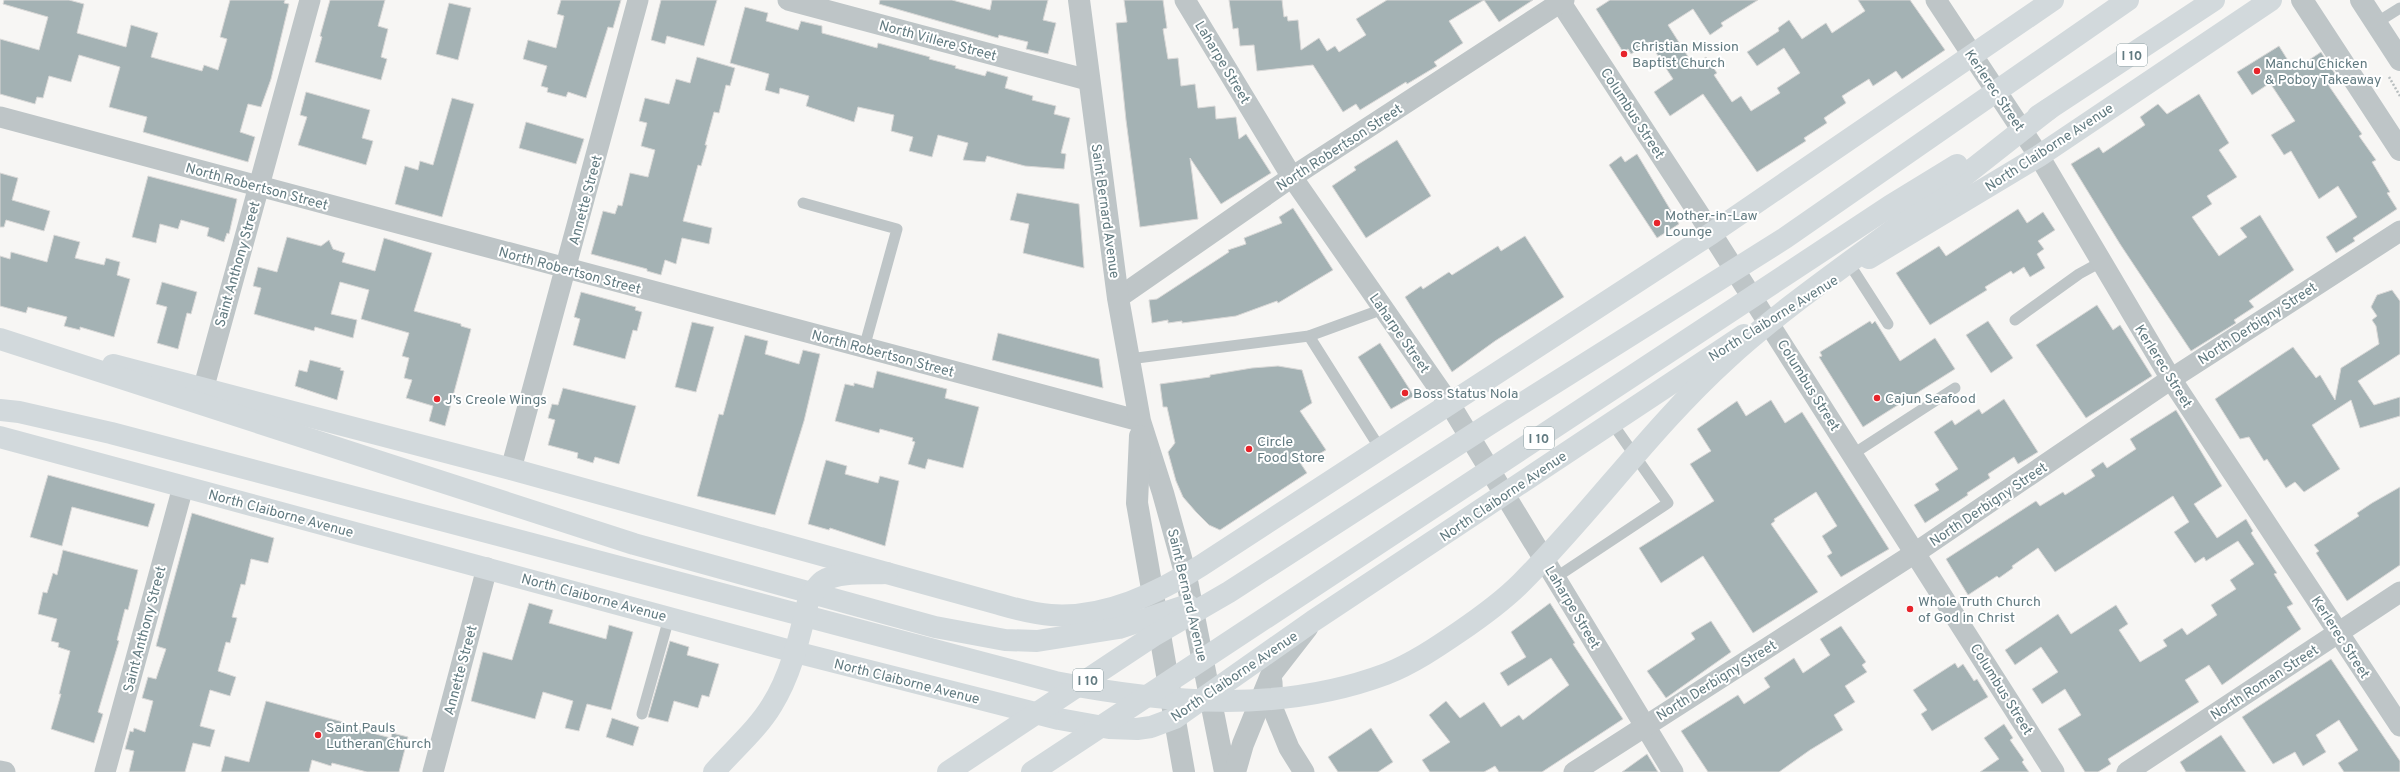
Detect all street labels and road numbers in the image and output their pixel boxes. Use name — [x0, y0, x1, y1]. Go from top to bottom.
street label: North Villere Street — [877, 18, 998, 65]
street label: Laharpe Street — [1190, 18, 1253, 107]
road number: I 10 — [2117, 44, 2147, 66]
street label: Kerlerec Street — [1960, 47, 2027, 135]
street label: Columbus Street — [1596, 65, 1667, 162]
street label: North Claiborne Avenue — [1982, 100, 2117, 196]
street label: North Robertson Street — [1274, 101, 1406, 195]
street label: Saint Bernard Avenue — [1087, 143, 1122, 280]
street label: Annette Street — [566, 153, 607, 247]
street label: North Robertson Street — [184, 160, 330, 215]
street label: Saint Anthony Street — [212, 200, 265, 329]
street label: North Robertson Street — [497, 244, 643, 299]
street label: North Claiborne Avenue — [1706, 272, 1842, 366]
street label: North Derbigny Street — [2195, 279, 2321, 369]
street label: Laharpe Street — [1365, 291, 1433, 377]
street label: Kerlerec Street — [2130, 322, 2195, 412]
street label: North Robertson Street — [810, 327, 956, 382]
street label: Columbus Street — [1773, 337, 1843, 435]
road number: I 10 — [1524, 427, 1554, 449]
street label: North Claiborne Avenue — [1437, 448, 1571, 546]
street label: North Derbigny Street — [1927, 459, 2051, 551]
street label: North Claiborne Avenue — [206, 487, 355, 542]
street label: Saint Bernard Avenue — [1163, 527, 1210, 663]
street label: Laharpe Street — [1540, 563, 1603, 652]
street label: Saint Anthony Street — [120, 564, 170, 694]
street label: North Claiborne Avenue — [519, 571, 668, 626]
street label: Kerlerec Street — [2307, 593, 2373, 682]
street label: Annette Street — [441, 623, 482, 717]
street label: North Claiborne Avenue — [1168, 628, 1302, 726]
street label: North Derbigny Street — [1654, 637, 1780, 725]
street label: Columbus Street — [1966, 641, 2036, 739]
street label: North Roman Street — [2208, 642, 2322, 725]
street label: North Claiborne Avenue — [832, 656, 981, 709]
road number: I 10 — [1073, 669, 1103, 691]

